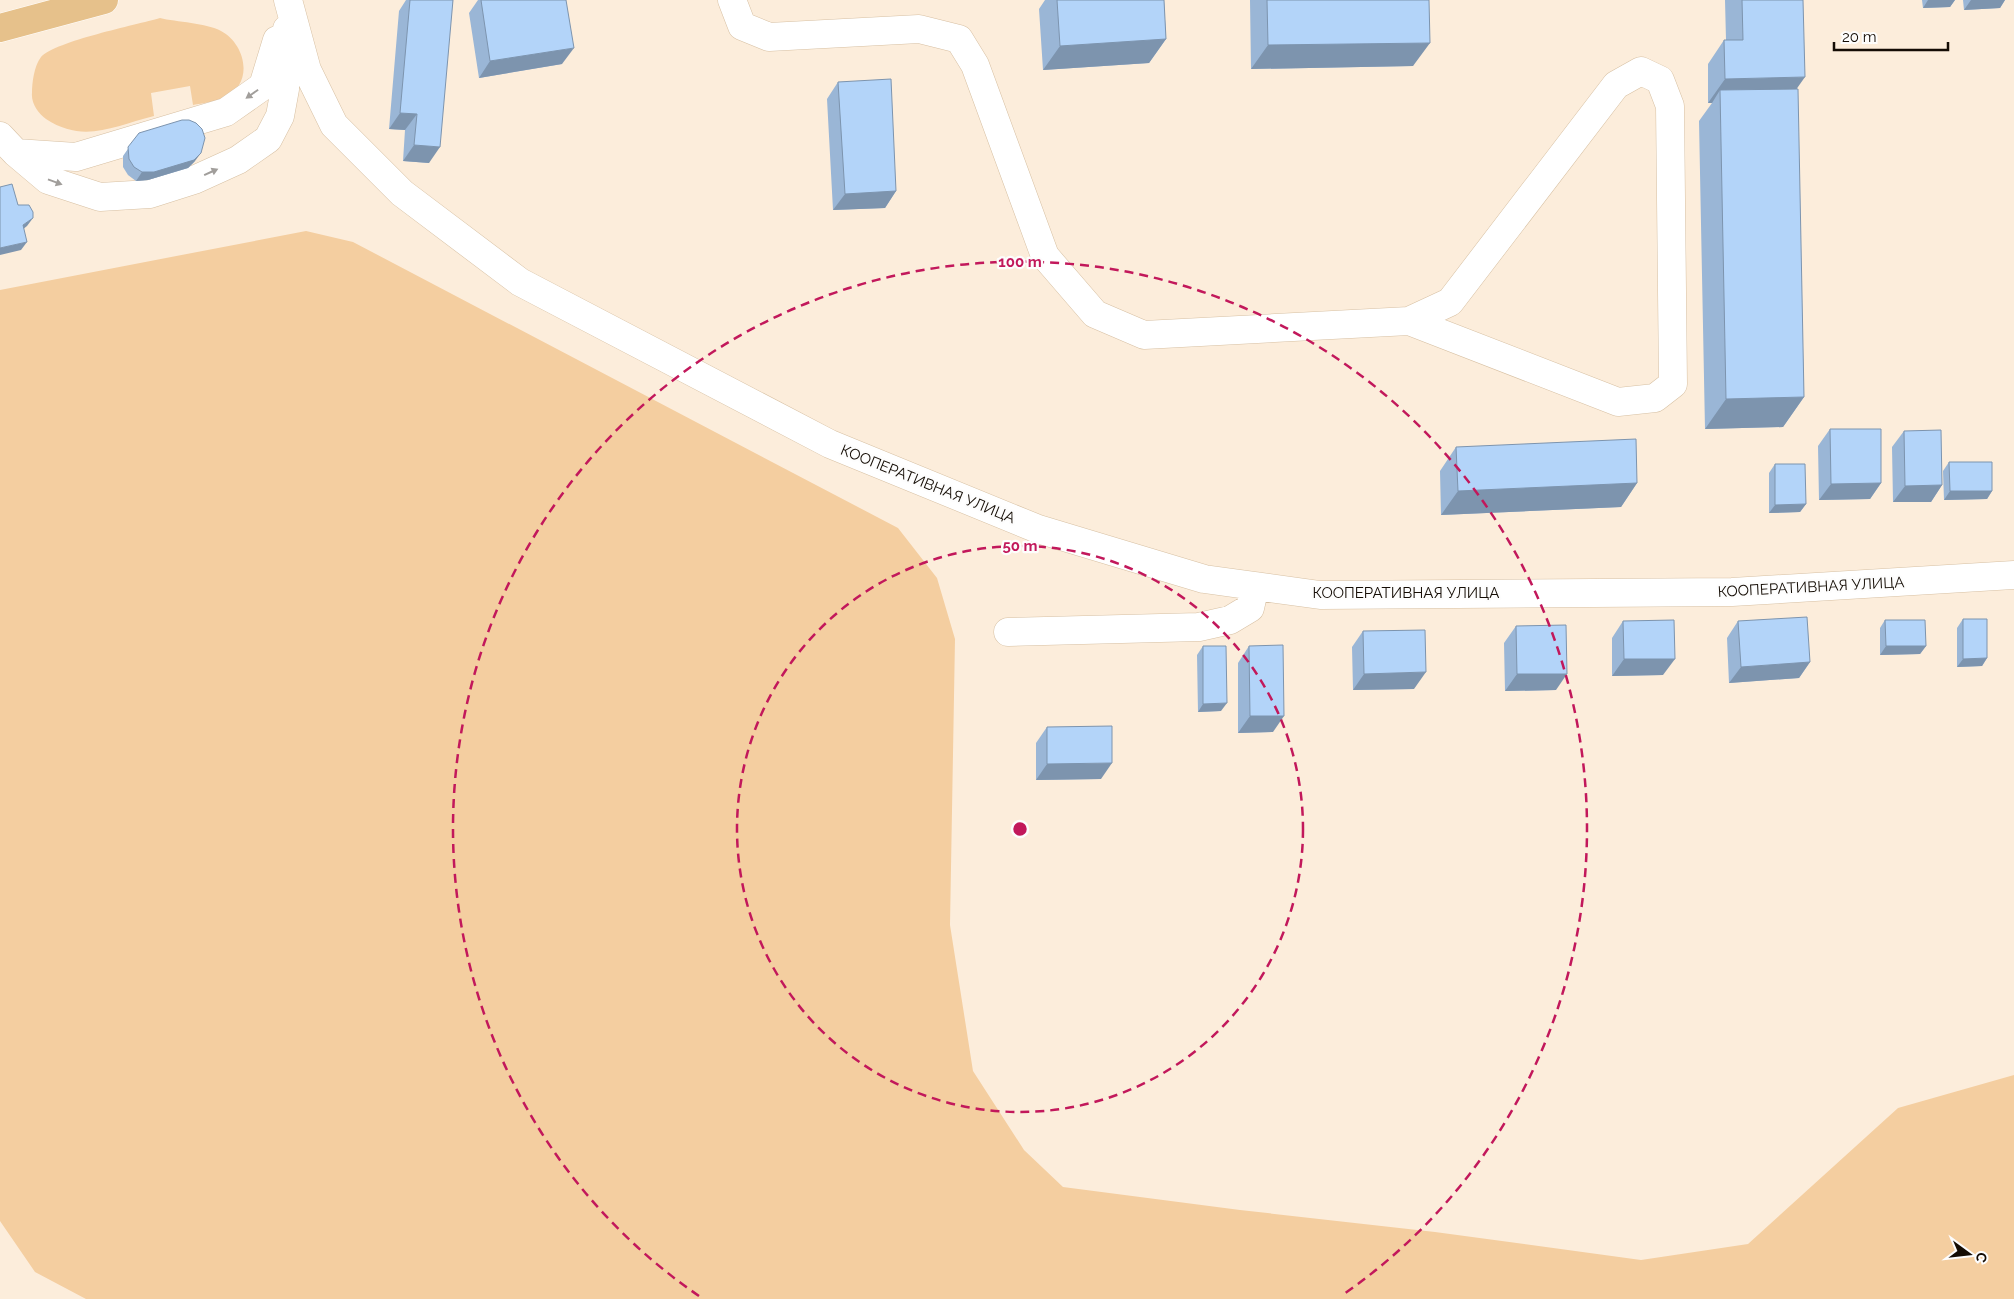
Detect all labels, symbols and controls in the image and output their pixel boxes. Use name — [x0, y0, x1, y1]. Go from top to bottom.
scale bar — [1834, 20, 1948, 52]
text: 20 m — [1842, 28, 1877, 46]
one-way arrow — [245, 89, 258, 99]
one-way arrow — [204, 168, 218, 176]
one-way arrow — [48, 179, 63, 186]
text: 100 m — [998, 253, 1042, 271]
street label: КООПЕРАТИВНАЯ УЛИЦА — [838, 441, 1018, 527]
text: 50 m — [1002, 537, 1038, 555]
street label: КООПЕРАТИВНАЯ УЛИЦА — [1717, 573, 1905, 601]
street label: КООПЕРАТИВНАЯ УЛИЦА — [1313, 584, 1499, 602]
centre of rings — [1011, 820, 1029, 838]
north arrow — [1944, 1229, 1994, 1279]
text: С — [1972, 1251, 1991, 1264]

